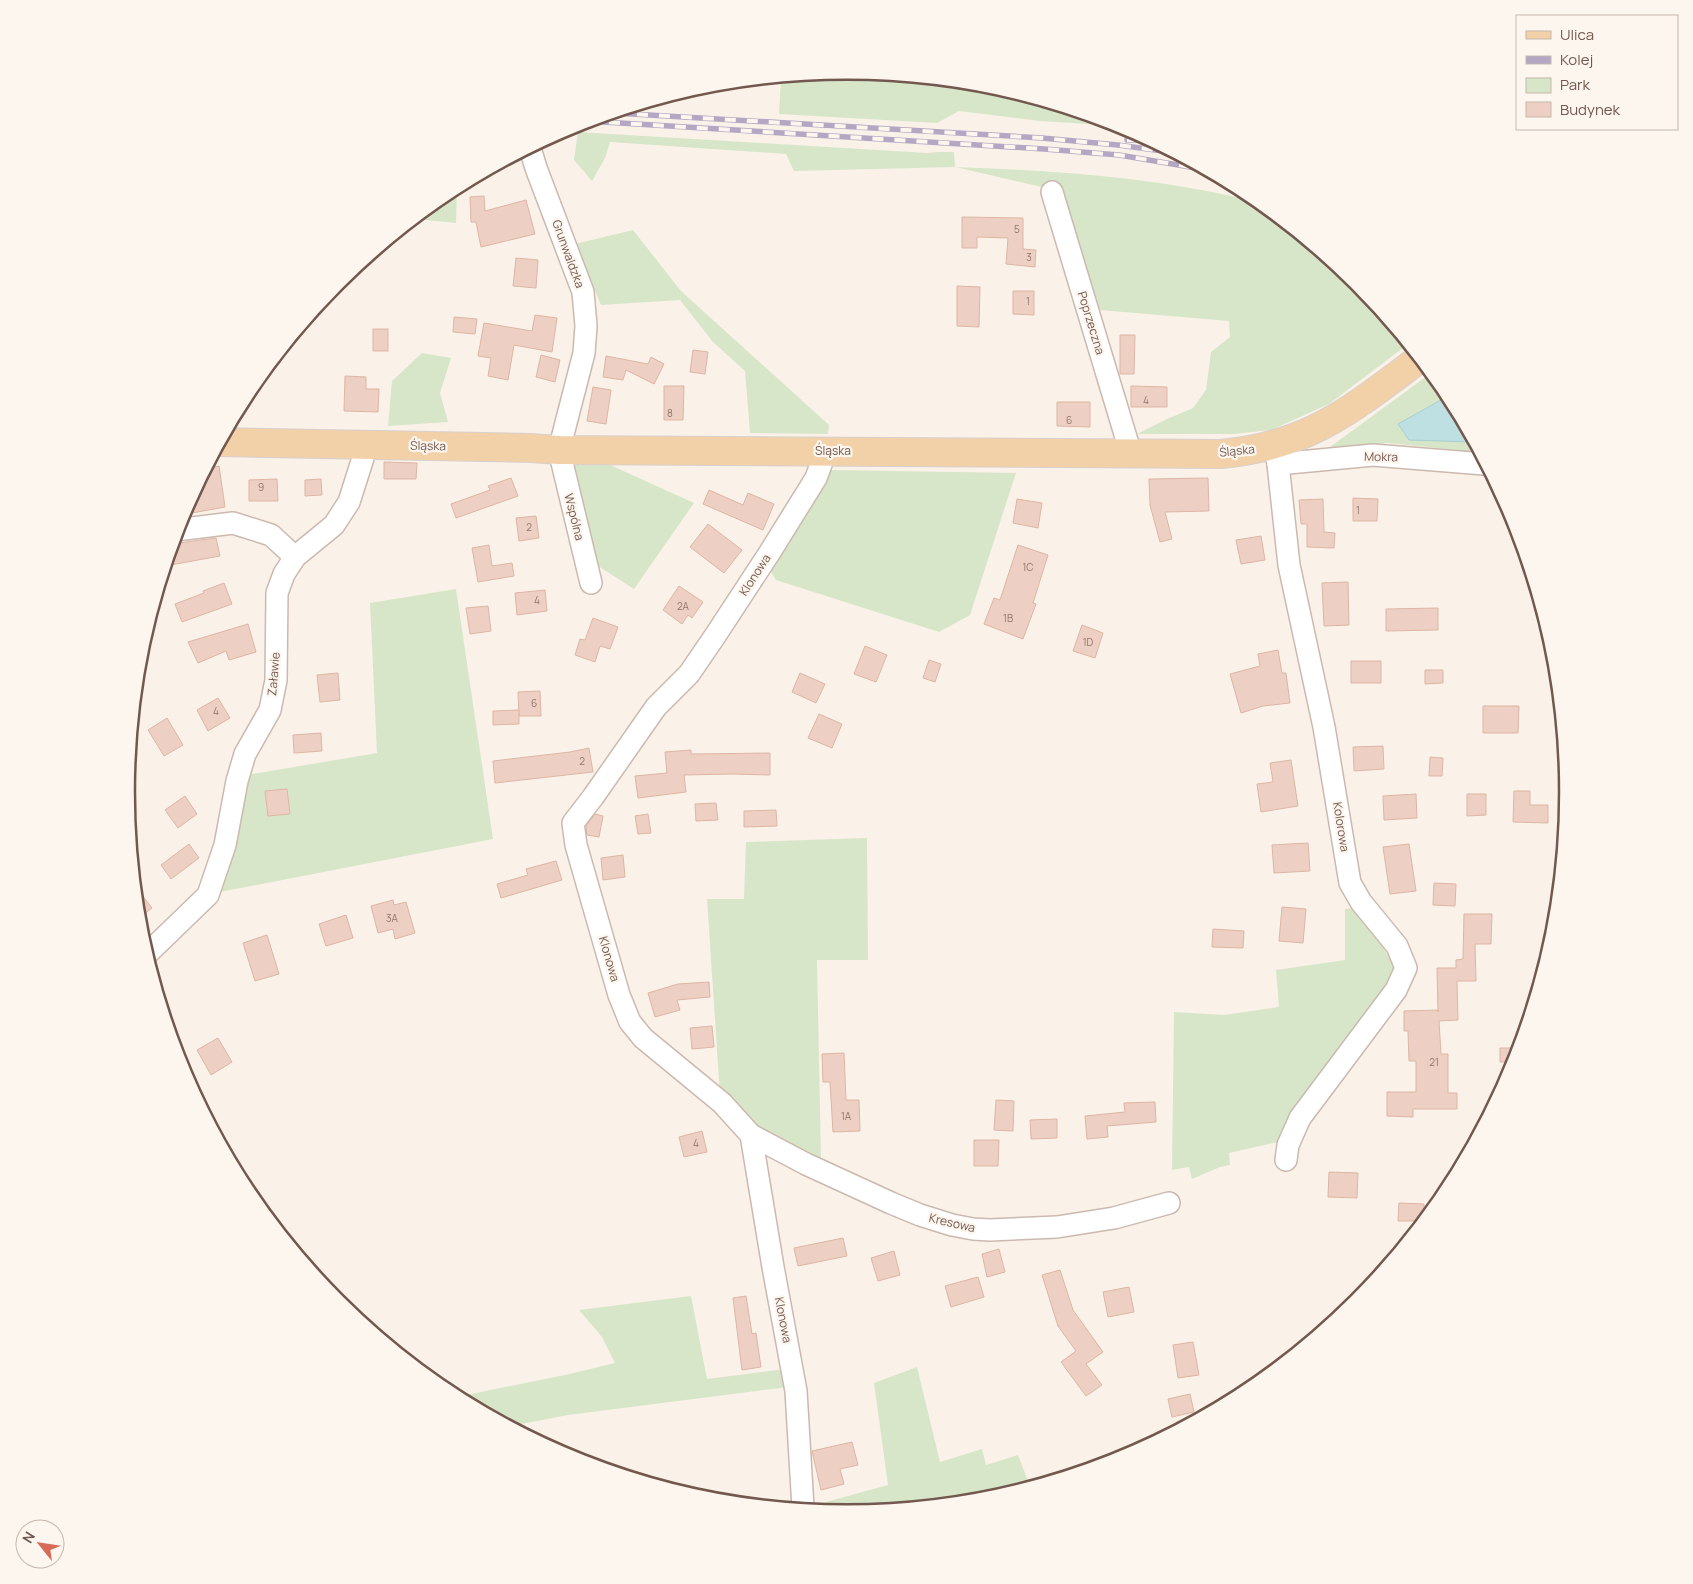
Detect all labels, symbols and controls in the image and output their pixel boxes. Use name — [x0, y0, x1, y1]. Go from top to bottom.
legend — [1516, 15, 1678, 130]
text: Ulica — [1560, 24, 1594, 45]
text: Kolej — [1560, 49, 1593, 70]
text: Park — [1560, 74, 1590, 95]
text: Budynek — [1560, 99, 1621, 120]
street label: Grunwaldzka — [548, 217, 589, 290]
house number: 5 — [1014, 222, 1020, 236]
house number: 3 — [1026, 250, 1032, 264]
street label: Poprzeczna — [1074, 289, 1109, 357]
house number: 1 — [1026, 294, 1030, 308]
house number: 4 — [1143, 393, 1149, 407]
house number: 8 — [667, 406, 673, 420]
house number: 6 — [1066, 413, 1072, 427]
street label: Śląska — [410, 437, 446, 454]
street label: Śląska — [1218, 440, 1256, 461]
street label: Śląska — [815, 442, 851, 459]
street label: Mokra — [1364, 448, 1398, 465]
house number: 9 — [258, 480, 264, 494]
street label: Wspólna — [560, 492, 589, 542]
house number: 1 — [1356, 503, 1360, 517]
house number: 2 — [526, 520, 532, 534]
street label: Klonowa — [735, 551, 774, 599]
house number: 1C — [1022, 560, 1034, 574]
house number: 4 — [534, 593, 540, 607]
house number: 2A — [677, 599, 690, 613]
house number: 1B — [1003, 611, 1013, 625]
house number: 1D — [1083, 635, 1094, 649]
street label: Załawie — [263, 651, 284, 696]
house number: 6 — [531, 696, 537, 710]
house number: 4 — [213, 704, 219, 718]
house number: 2 — [579, 754, 585, 768]
street label: Kolorowa — [1329, 801, 1354, 853]
house number: 3A — [386, 911, 399, 925]
street label: Klonowa — [595, 934, 624, 984]
house number: 21 — [1429, 1055, 1439, 1069]
house number: 1A — [841, 1109, 852, 1123]
house number: 4 — [693, 1136, 699, 1150]
street label: Kresowa — [927, 1209, 977, 1236]
street label: Klonowa — [771, 1295, 796, 1344]
north arrow — [15, 1519, 65, 1569]
text: N — [18, 1528, 39, 1546]

